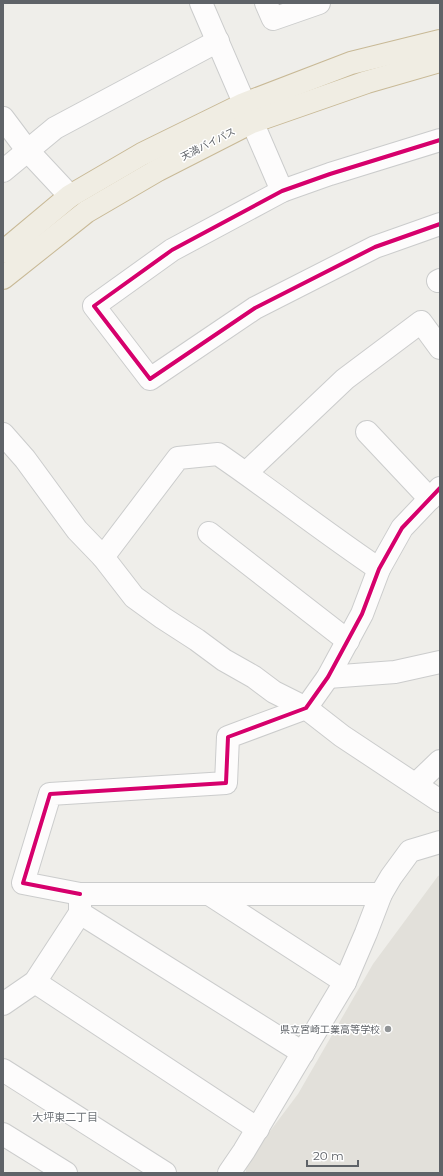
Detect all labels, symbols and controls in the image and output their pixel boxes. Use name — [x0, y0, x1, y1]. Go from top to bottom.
street label: 天満バイパス — [178, 125, 238, 163]
place label: 県立宮崎工業高等学校 — [280, 1023, 380, 1036]
marker: 県立宮崎工業高等学校 — [383, 1024, 393, 1034]
district label: 大坪東二丁目 — [32, 1110, 98, 1124]
scale bar — [307, 1142, 358, 1168]
text: 20 m — [313, 1148, 344, 1163]

